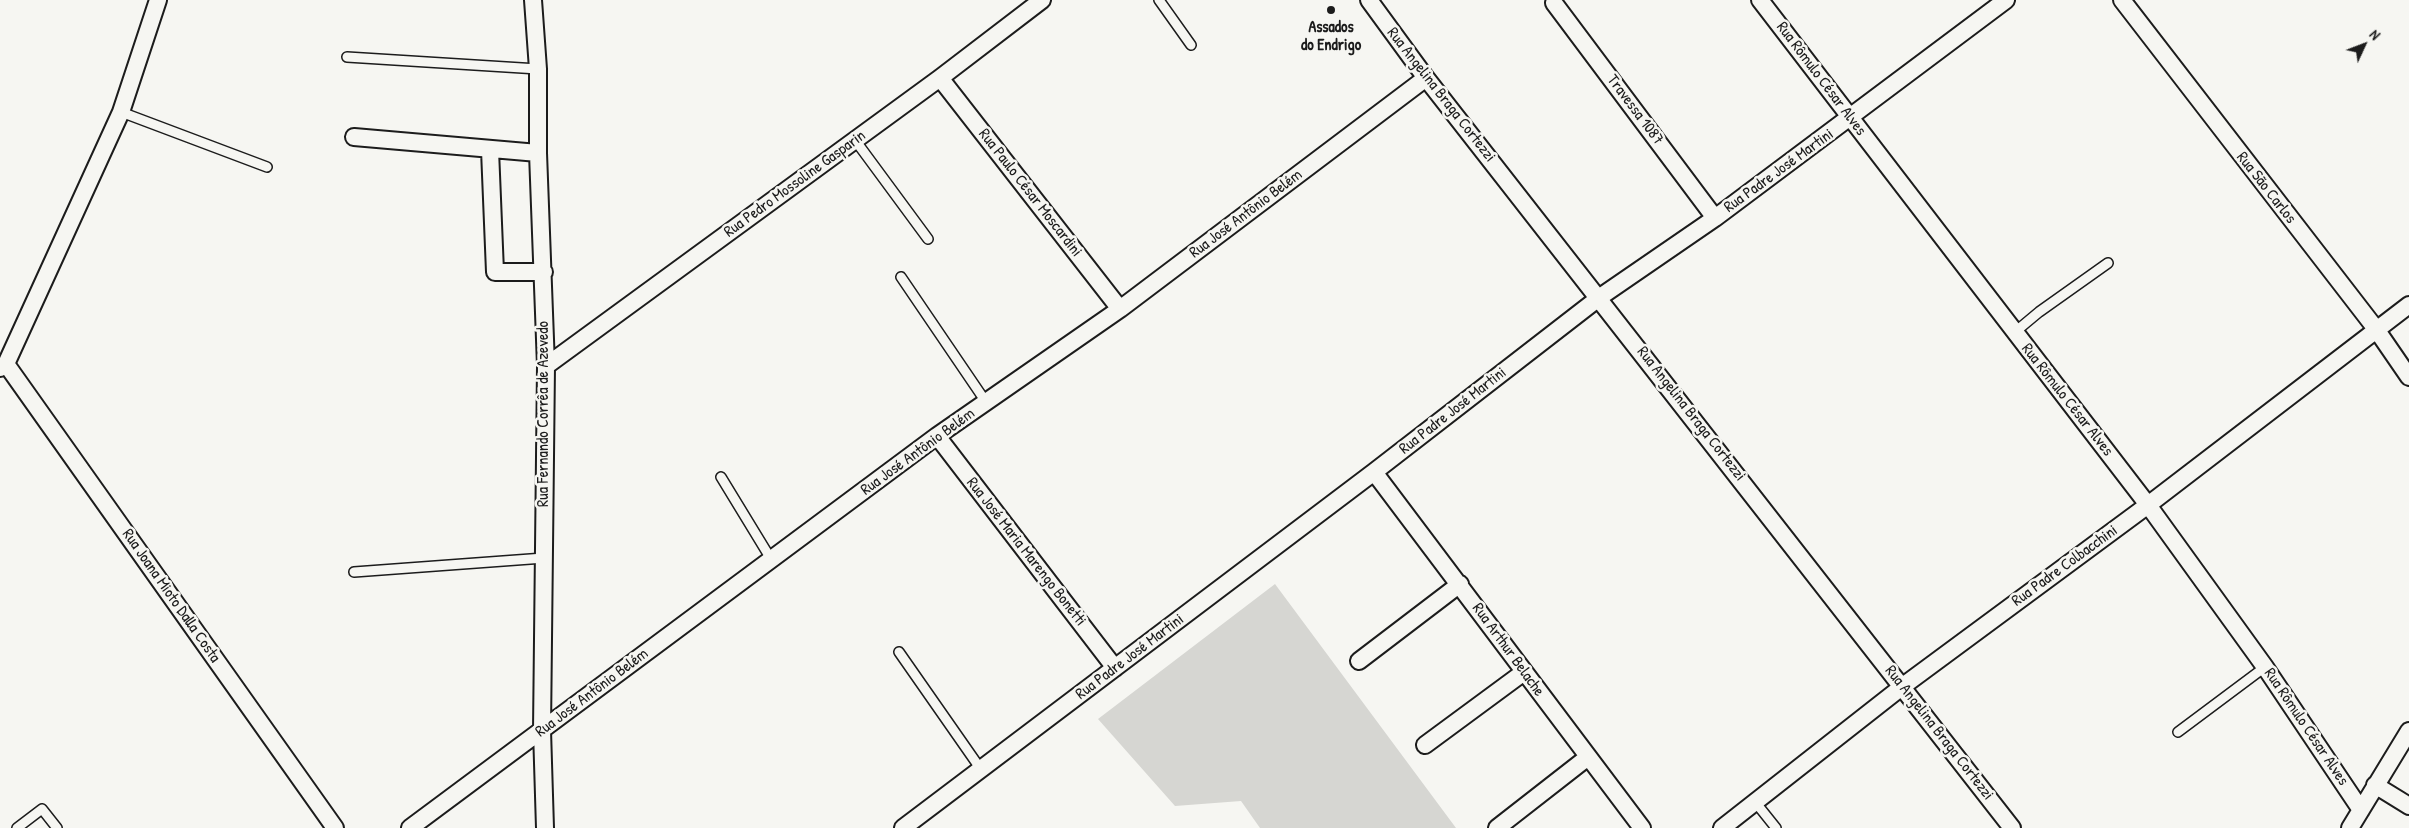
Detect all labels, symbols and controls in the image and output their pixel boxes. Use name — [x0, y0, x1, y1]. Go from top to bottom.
marker: Assados do Endrigo — [1325, 4, 1337, 16]
place label: Assados do Endrigo — [1301, 18, 1361, 56]
street label: Rua Rômulo César Alves — [1772, 18, 1870, 140]
north arrow — [2339, 20, 2389, 70]
street label: Rua Angelina Braga Cortezzi — [1383, 24, 1499, 166]
text: N — [2366, 25, 2385, 44]
street label: Travessa 1087 — [1602, 71, 1668, 149]
street label: Rua Paulo César Moscardini — [974, 125, 1086, 261]
street label: Rua Padre José Martini — [1721, 125, 1837, 217]
street label: Rua Pedro Mossoline Gasparin — [720, 126, 870, 242]
street label: Rua São Carlos — [2232, 148, 2300, 228]
street label: Rua José Antônio Belém — [1186, 165, 1306, 263]
street label: Rua Fernando Corrêa de Azevedo — [534, 321, 554, 507]
street label: Rua Rômulo César Alves — [2017, 340, 2117, 460]
street label: Rua Angelina Braga Cortezzi — [1633, 343, 1749, 485]
street label: Rua Padre José Martini — [1396, 363, 1510, 459]
street label: Rua José Antônio Belém — [857, 404, 979, 500]
street label: Rua José Maria Marengo Bonetti — [962, 474, 1090, 630]
street label: Rua Padre Colbacchini — [2008, 521, 2122, 611]
street label: Rua Joana Mioto Dalla Costa — [118, 526, 224, 666]
street label: Rua Arthur Belache — [1468, 600, 1548, 700]
street label: Rua Padre José Martini — [1072, 610, 1188, 704]
street label: Rua José Antônio Belém — [532, 644, 652, 742]
street label: Rua Angelina Braga Cortezzi — [1881, 662, 1997, 804]
street label: Rua Rômulo César Alves — [2260, 665, 2352, 789]

